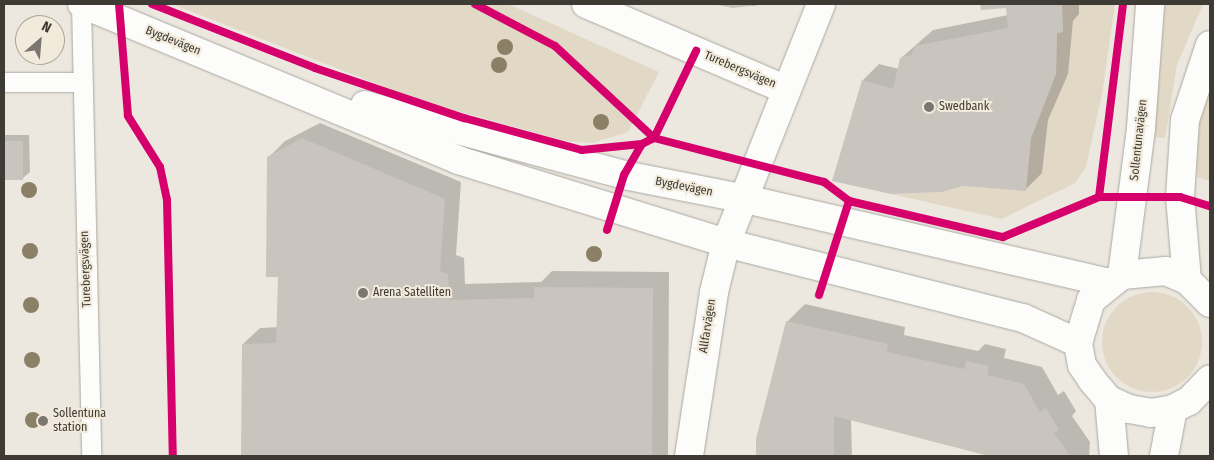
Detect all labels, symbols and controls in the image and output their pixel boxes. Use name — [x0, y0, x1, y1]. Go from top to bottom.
north arrow — [15, 15, 65, 65]
text: N — [39, 18, 54, 37]
street label: Bygdevägen — [143, 23, 203, 59]
street label: Turebergsvägen — [702, 48, 778, 92]
street label: Sollentunavägen — [1128, 99, 1150, 181]
place label: Swedbank — [939, 100, 989, 114]
marker: Swedbank — [923, 101, 935, 113]
street label: Bygdevägen — [654, 174, 714, 200]
street label: Turebergsvägen — [77, 230, 95, 308]
place label: Arena Satelliten — [373, 286, 451, 300]
marker: Arena Satelliten — [357, 287, 369, 299]
street label: Allfarvägen — [697, 298, 719, 354]
place label: Sollentuna station — [53, 407, 106, 435]
marker: Sollentuna station — [37, 415, 49, 427]

